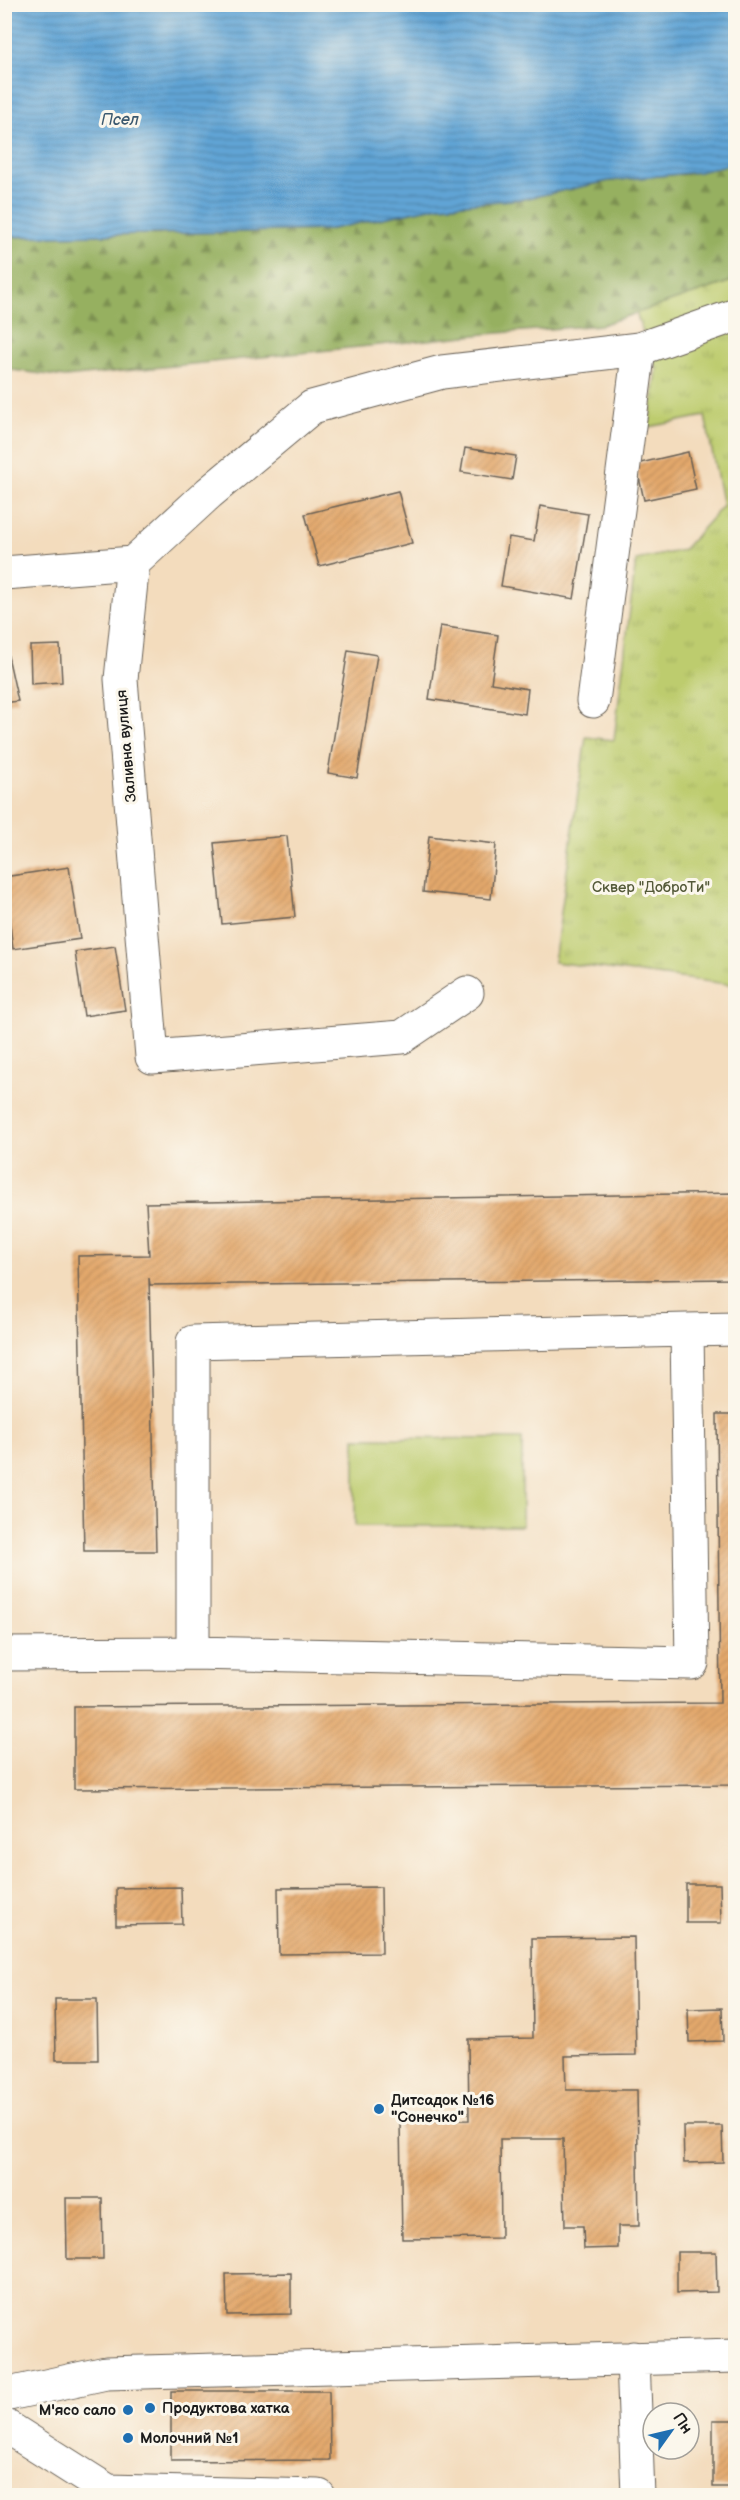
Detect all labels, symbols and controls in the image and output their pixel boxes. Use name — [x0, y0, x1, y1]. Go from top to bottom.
water label: Псел — [101, 111, 139, 130]
street label: Заливна вулиця — [112, 689, 141, 803]
park label: Сквер "ДоброТи" — [592, 878, 710, 897]
place label: Дитсадок №16 "Сонечко" — [391, 2091, 494, 2127]
marker: Дитсадок №16 "Сонечко" — [372, 2102, 386, 2116]
place label: Продуктова хатка — [162, 2399, 290, 2418]
place label: М'ясо сало — [39, 2401, 116, 2420]
marker: Продуктова хатка — [143, 2401, 157, 2415]
north arrow — [641, 2401, 701, 2461]
marker: М'ясо сало — [121, 2403, 135, 2417]
text: Пн — [668, 2409, 696, 2438]
place label: Молочний №1 — [140, 2429, 238, 2448]
marker: Молочний №1 — [121, 2431, 135, 2445]

